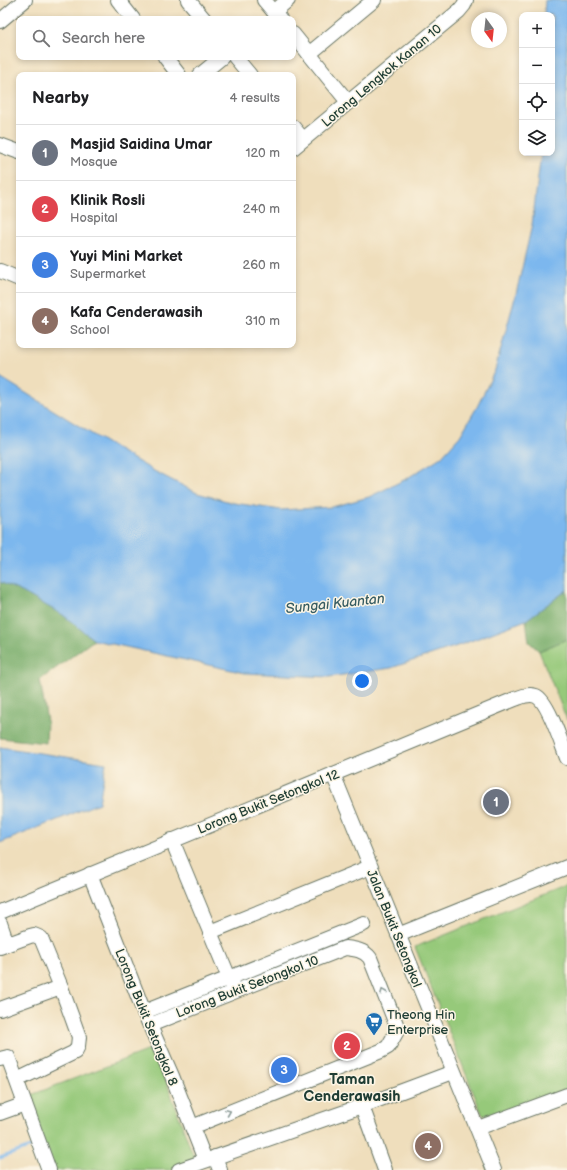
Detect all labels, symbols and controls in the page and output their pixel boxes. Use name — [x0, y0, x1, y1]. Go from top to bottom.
north arrow — [471, 12, 507, 48]
map controls — [519, 12, 555, 156]
button: + — [519, 12, 555, 48]
search box — [16, 16, 296, 60]
street label: Lorong Lengkok Kanan 10 — [318, 21, 445, 131]
icon: search — [30, 27, 52, 49]
text: Search here — [62, 29, 145, 48]
button: − — [519, 48, 555, 84]
button: locate — [519, 84, 555, 120]
text: Nearby — [32, 88, 89, 108]
text: 4 results — [230, 90, 280, 106]
button: layers — [519, 120, 555, 156]
text: Masjid Saidina Umar — [70, 135, 212, 154]
text: 1 — [42, 145, 48, 161]
text: 120 m — [245, 145, 280, 161]
text: Mosque — [70, 154, 118, 170]
text: Klinik Rosli — [70, 191, 145, 210]
text: 2 — [41, 201, 49, 217]
text: 240 m — [243, 201, 280, 217]
text: Hospital — [70, 210, 118, 226]
text: Yuyi Mini Market — [70, 247, 183, 266]
text: 3 — [41, 257, 49, 273]
text: 260 m — [242, 257, 280, 273]
text: Supermarket — [70, 266, 146, 282]
text: Kafa Cenderawasih — [70, 303, 203, 322]
text: 4 — [41, 313, 49, 329]
text: 310 m — [245, 313, 280, 329]
text: School — [70, 322, 110, 338]
water label: Sungai Kuantan — [285, 590, 386, 617]
your location — [352, 671, 372, 691]
street label: Lorong Bukit Setongkol 12 — [195, 766, 342, 838]
pin: 1 — [483, 787, 509, 817]
street label: Jalan Bukit Setongkol — [363, 867, 425, 990]
street label: Lorong Bukit Setongkol 8 — [111, 947, 181, 1089]
street label: Lorong Bukit Setongkol 10 — [174, 952, 321, 1022]
one-way arrow — [380, 989, 388, 997]
place label: Theong Hin Enterprise — [387, 1007, 455, 1038]
supermarket icon: Theong Hin Enterprise — [364, 1011, 384, 1036]
pin: 2 — [334, 1031, 360, 1061]
pin: 3 — [271, 1055, 297, 1085]
district label: Taman Cenderawasih — [304, 1070, 400, 1106]
one-way arrow — [224, 1109, 231, 1117]
pin: 4 — [415, 1131, 441, 1161]

